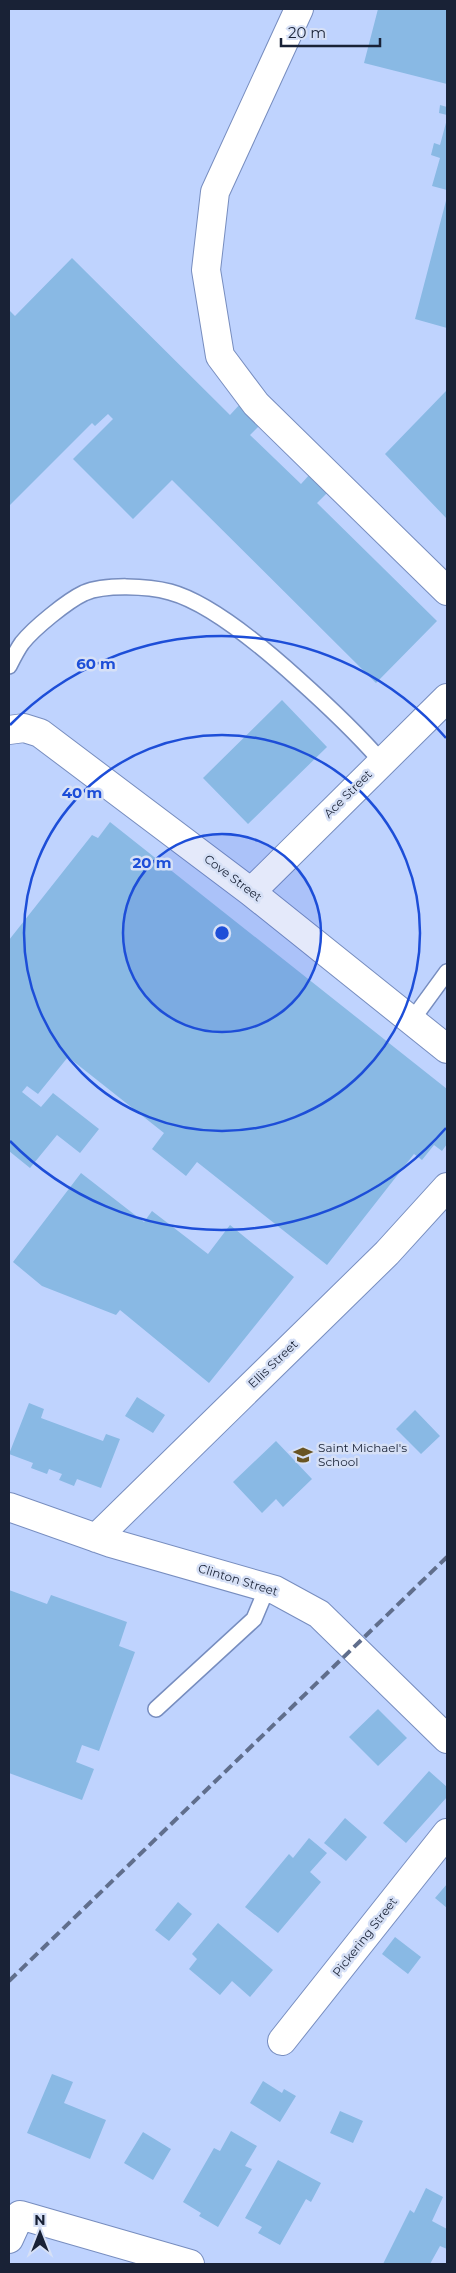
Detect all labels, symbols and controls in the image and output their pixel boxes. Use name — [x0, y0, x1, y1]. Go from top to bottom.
scale bar — [281, 15, 380, 47]
text: 20 m — [288, 23, 326, 42]
text: 60 m — [76, 654, 116, 673]
street label: Ace Street — [320, 766, 375, 821]
text: 40 m — [62, 783, 102, 802]
street label: Cove Street — [201, 851, 265, 904]
text: 20 m — [132, 853, 172, 872]
centre of rings — [213, 924, 231, 942]
street label: Ellis Street — [245, 1336, 301, 1391]
place label: Saint Michael's School — [318, 1440, 407, 1469]
school or university icon: Saint Michael's School — [292, 1444, 314, 1466]
street label: Clinton Street — [196, 1560, 280, 1599]
street label: Pickering Street — [329, 1894, 400, 1979]
north arrow — [15, 2208, 65, 2258]
text: N — [34, 2211, 46, 2229]

